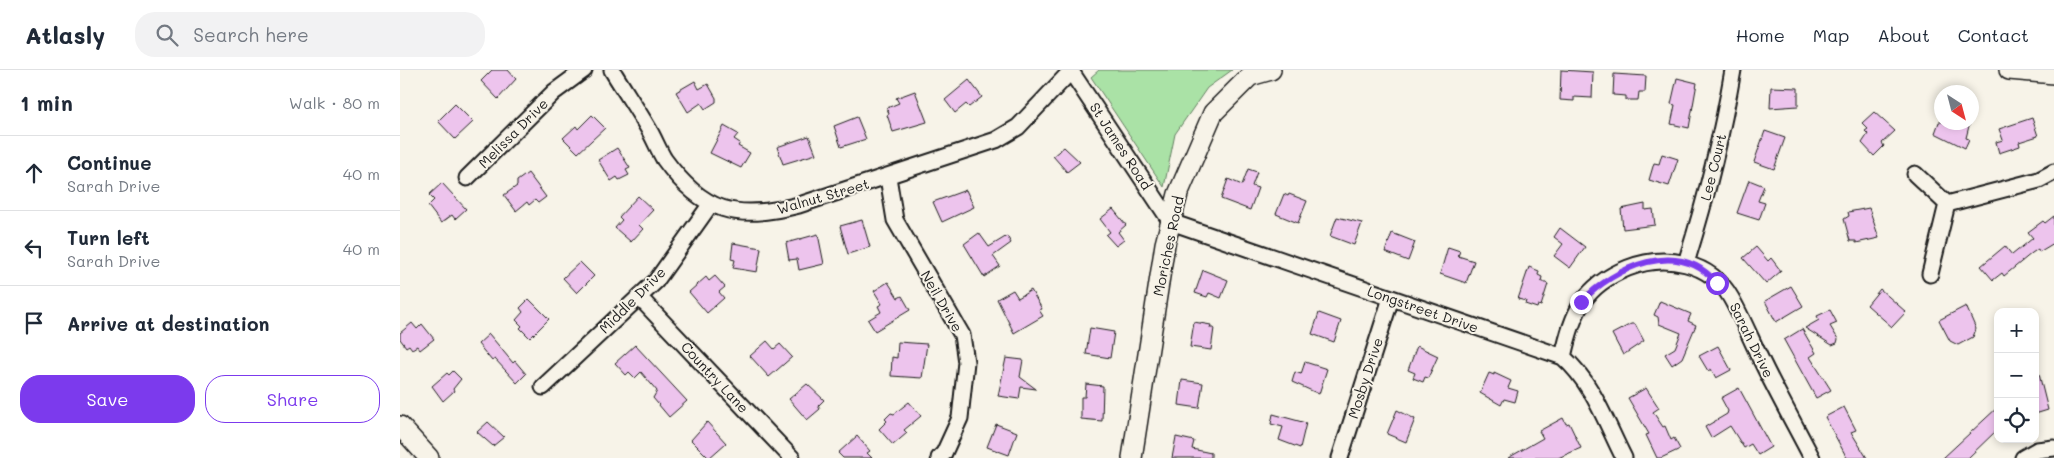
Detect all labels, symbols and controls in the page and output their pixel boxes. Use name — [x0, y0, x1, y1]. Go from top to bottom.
search box — [135, 12, 485, 57]
text: Atlasly — [25, 19, 105, 50]
icon: search — [153, 21, 181, 49]
text: Search here — [193, 22, 309, 47]
text: Home — [1736, 23, 1785, 47]
text: Map — [1813, 23, 1849, 47]
text: About — [1877, 23, 1930, 47]
text: Contact — [1958, 23, 2029, 47]
north arrow — [1934, 85, 1979, 130]
text: 1 min — [20, 89, 73, 116]
text: Walk · 80 m — [289, 92, 380, 113]
street label: Melissa Drive — [474, 94, 552, 172]
street label: St James Road — [1086, 99, 1157, 194]
street label: Lee Court — [1696, 132, 1730, 202]
text: Continue — [67, 150, 152, 175]
icon: ahead — [20, 159, 48, 187]
text: 40 m — [343, 163, 380, 184]
street label: Walnut Street — [775, 174, 871, 218]
text: Sarah Drive — [67, 175, 160, 196]
street label: Moriches Road — [1148, 194, 1188, 298]
text: Turn left — [67, 225, 150, 250]
icon: left — [20, 234, 48, 262]
text: 40 m — [343, 238, 380, 259]
text: Sarah Drive — [67, 250, 160, 271]
street label: Middle Drive — [595, 263, 669, 337]
street label: Neil Drive — [917, 267, 967, 335]
route start — [1706, 272, 1729, 295]
street label: Longstreet Drive — [1365, 281, 1481, 337]
route end — [1570, 291, 1593, 314]
street label: Sarah Drive — [1726, 299, 1778, 381]
map controls — [1994, 308, 2039, 443]
button: + — [1994, 308, 2039, 353]
icon: arrive — [20, 309, 48, 337]
text: Arrive at destination — [67, 311, 270, 336]
street label: Mosby Drive — [1343, 335, 1387, 421]
street label: Country Lane — [677, 337, 753, 417]
button: − — [1994, 353, 2039, 398]
button: Save — [20, 375, 195, 423]
button: Share — [205, 375, 380, 423]
button: locate — [1994, 398, 2039, 443]

